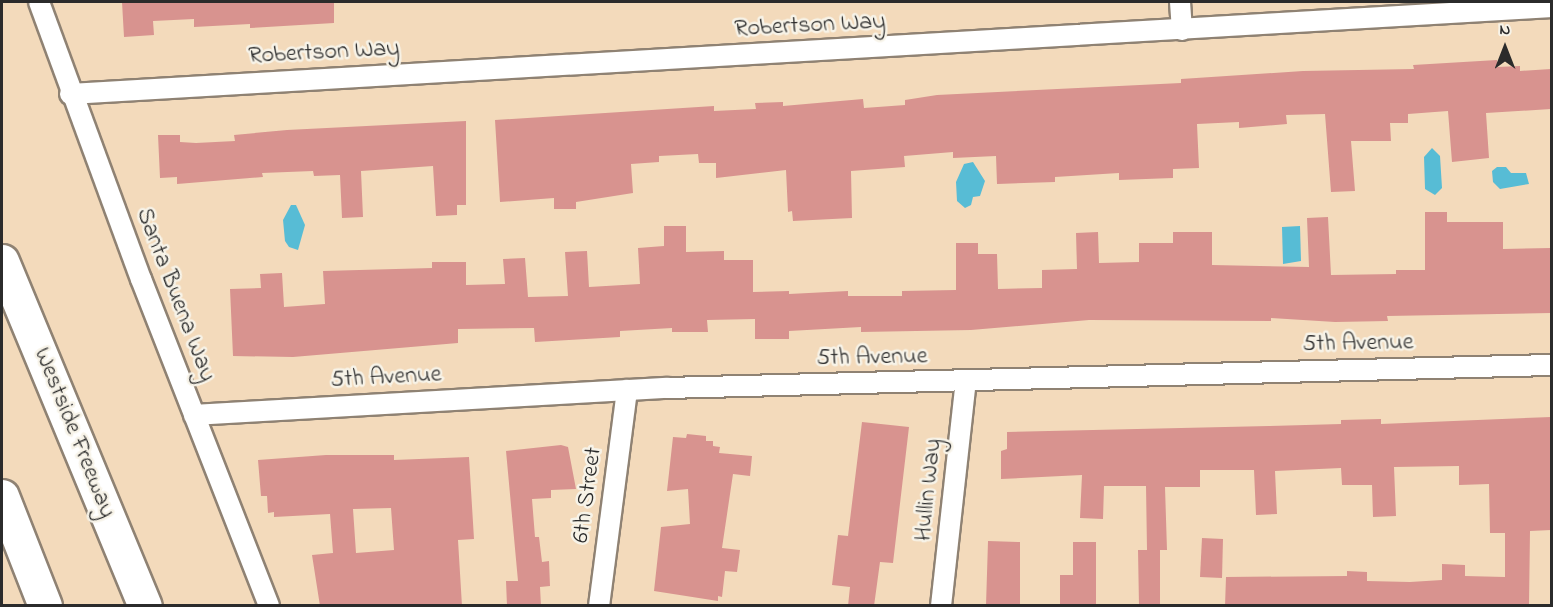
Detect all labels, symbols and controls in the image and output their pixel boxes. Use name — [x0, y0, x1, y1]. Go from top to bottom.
street label: Robertson Way — [734, 8, 886, 44]
north arrow — [1475, 18, 1535, 78]
text: N — [1500, 18, 1510, 42]
street label: Robertson Way — [248, 35, 400, 71]
street label: Santa Buena Way — [129, 204, 221, 386]
street label: 5th Avenue — [1302, 329, 1414, 359]
street label: 5th Avenue — [816, 343, 928, 373]
street label: Westside Freeway — [27, 344, 121, 522]
street label: 5th Avenue — [330, 361, 442, 395]
street label: Hullin Way — [909, 437, 949, 543]
street label: 6th Street — [567, 445, 609, 545]

